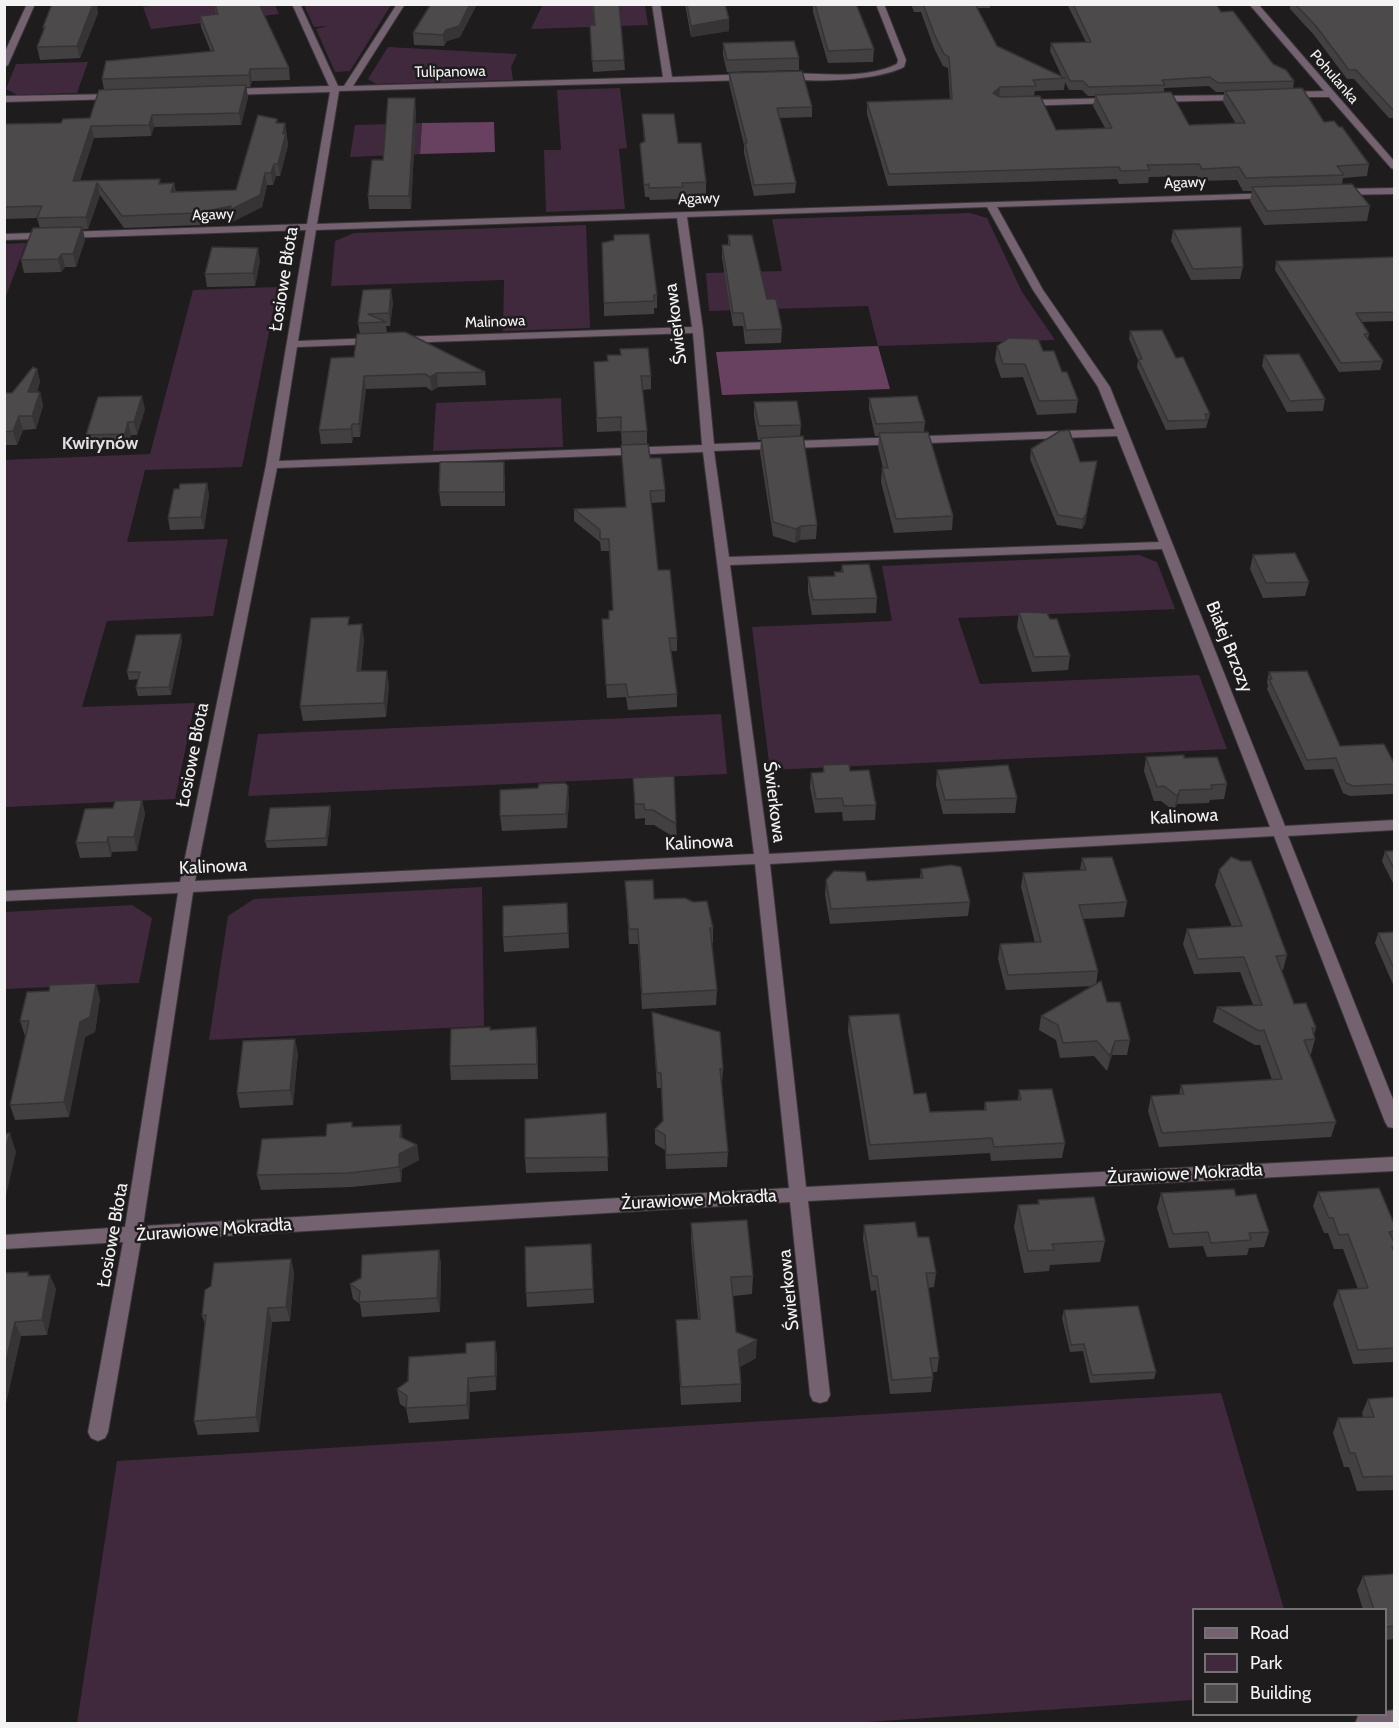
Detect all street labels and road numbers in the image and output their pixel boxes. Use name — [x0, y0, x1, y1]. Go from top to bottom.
street label: Pohulanka — [1306, 46, 1362, 108]
street label: Tulipanowa — [414, 62, 486, 82]
street label: Agawy — [1164, 173, 1206, 193]
street label: Agawy — [678, 189, 720, 209]
street label: Agawy — [192, 205, 234, 225]
street label: Łosiowe Błota — [265, 225, 303, 333]
street label: Świerkowa — [660, 282, 692, 366]
street label: Malinowa — [464, 312, 526, 332]
street label: Białej Brzozy — [1201, 598, 1257, 696]
street label: Łosiowe Błota — [172, 701, 214, 809]
street label: Świerkowa — [758, 760, 790, 844]
street label: Kalinowa — [1149, 804, 1219, 830]
street label: Kalinowa — [664, 830, 734, 856]
street label: Kalinowa — [178, 854, 248, 880]
street label: Żurawiowe Mokradła — [1107, 1159, 1263, 1189]
street label: Łosiowe Błota — [93, 1181, 133, 1289]
street label: Żurawiowe Mokradła — [621, 1185, 777, 1215]
street label: Żurawiowe Mokradła — [136, 1214, 292, 1246]
street label: Świerkowa — [774, 1248, 804, 1332]

